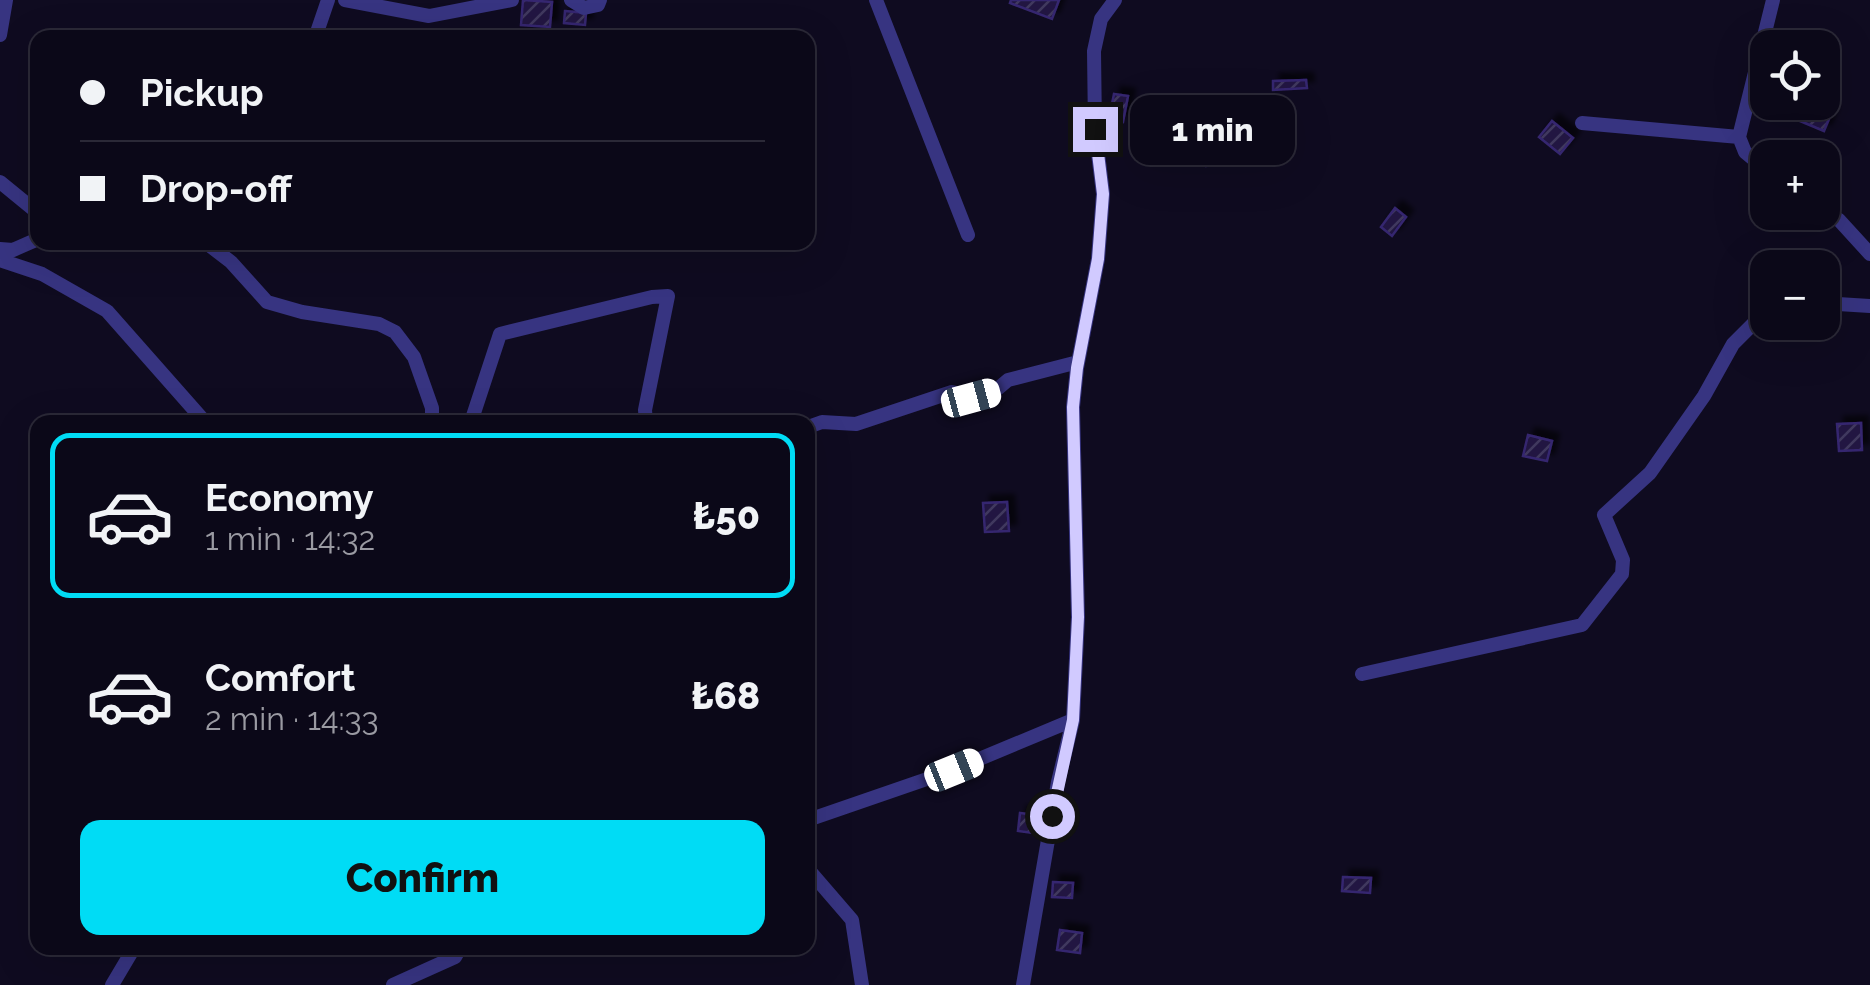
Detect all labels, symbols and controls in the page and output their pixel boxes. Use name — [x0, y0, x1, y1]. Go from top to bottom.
map controls — [1750, 30, 1840, 340]
button: locate — [1750, 30, 1840, 120]
text: Pickup — [140, 70, 264, 115]
callout: 1 min — [1130, 94, 1295, 164]
route end — [1073, 107, 1118, 152]
text: 1 min — [1171, 111, 1254, 148]
button: + — [1750, 140, 1840, 230]
text: Drop-off — [140, 166, 292, 211]
button: − — [1750, 250, 1840, 340]
car — [938, 376, 1004, 420]
icon: car — [85, 471, 175, 561]
text: Economy — [205, 475, 374, 520]
text: ₺50 — [693, 493, 760, 538]
text: 1 min · 14:32 — [205, 520, 375, 557]
icon: car — [85, 651, 175, 741]
text: Comfort — [205, 655, 355, 700]
text: ₺68 — [691, 673, 760, 718]
text: 2 min · 14:33 — [205, 700, 379, 737]
car — [921, 745, 987, 795]
route start — [1030, 794, 1075, 839]
button: Confirm — [80, 820, 765, 935]

